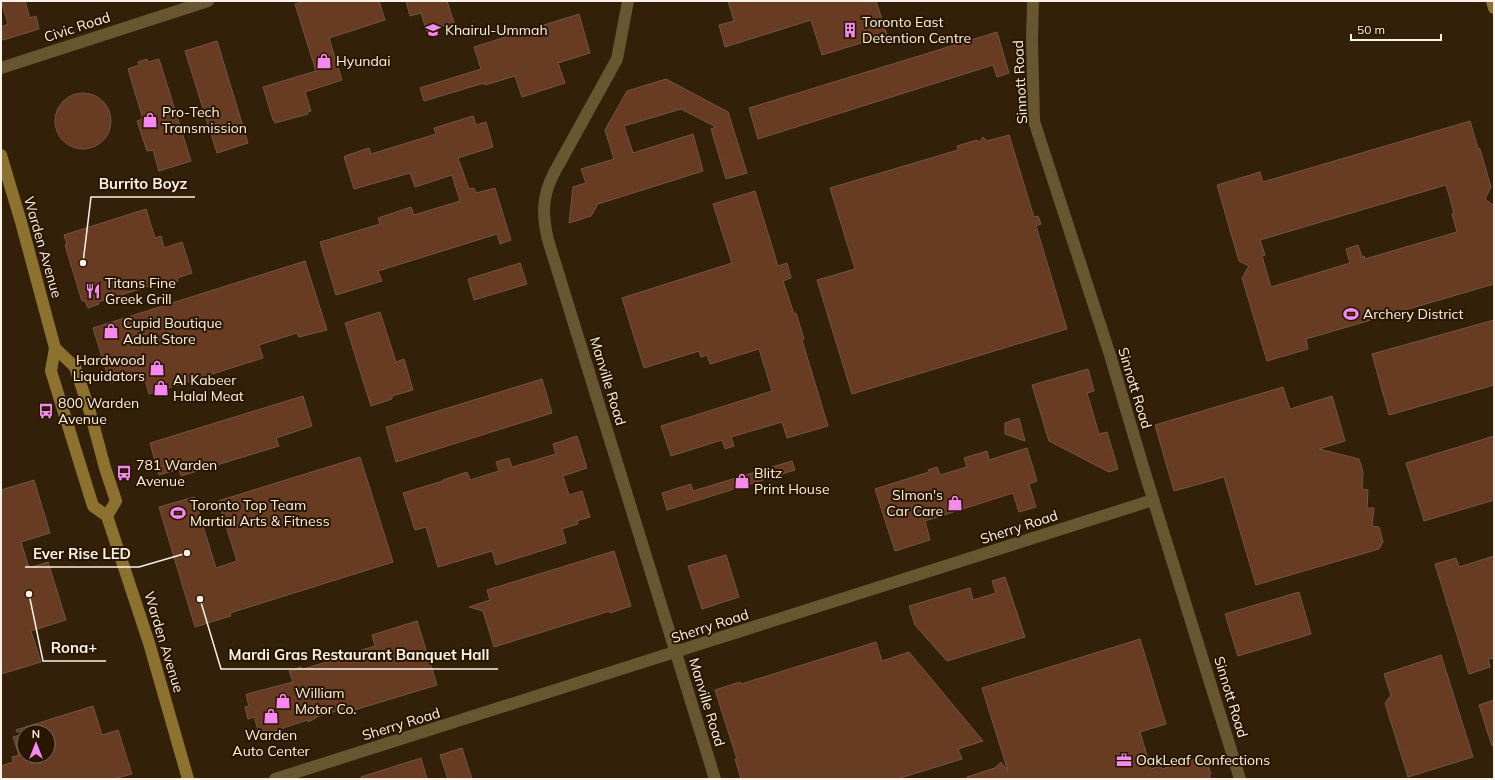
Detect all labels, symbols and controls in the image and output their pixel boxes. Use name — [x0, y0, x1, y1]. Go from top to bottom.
street label: Civic Road — [42, 8, 112, 46]
place label: Toronto East Detention Centre — [862, 13, 971, 47]
scale bar — [1351, 16, 1441, 42]
school or university icon: Khairul-Ummah — [424, 21, 442, 39]
place label: Khairul-Ummah — [445, 21, 548, 39]
building icon: Toronto East Detention Centre — [841, 21, 859, 39]
text: 50 m — [1357, 22, 1385, 37]
street label: Sinnott Road — [1009, 40, 1031, 124]
shop icon: Hyundai — [315, 52, 333, 70]
place label: Hyundai — [336, 52, 391, 70]
place label: Pro-Tech Transmission — [162, 103, 247, 137]
shop icon: Pro-Tech Transmission — [141, 111, 159, 129]
callout: Burrito Boyz — [91, 170, 195, 197]
text: Burrito Boyz — [99, 174, 187, 193]
street label: Warden Avenue — [20, 194, 66, 300]
place label: Titans Fine Greek Grill — [105, 274, 176, 308]
restaurant icon: Titans Fine Greek Grill — [84, 282, 102, 300]
sports icon: Archery District — [1342, 305, 1360, 323]
place label: Archery District — [1363, 305, 1464, 323]
place label: Cupid Boutique Adult Store — [123, 314, 222, 348]
shop icon: Cupid Boutique Adult Store — [102, 322, 120, 340]
street label: Manville Road — [586, 335, 630, 427]
street label: Sinnott Road — [1114, 345, 1156, 431]
place label: Hardwood Liquidators — [73, 351, 145, 385]
shop icon: Hardwood Liquidators — [148, 359, 166, 377]
place label: Al Kabeer Halal Meat — [173, 371, 244, 405]
shop icon: Al Kabeer Halal Meat — [152, 379, 170, 397]
place label: 800 Warden Avenue — [58, 394, 139, 428]
bus stop icon: 800 Warden Avenue — [37, 402, 55, 420]
place label: 781 Warden Avenue — [136, 456, 217, 490]
bus stop icon: 781 Warden Avenue — [115, 464, 133, 482]
place label: Blitz Print House — [754, 464, 830, 498]
shop icon: Blitz Print House — [733, 472, 751, 490]
place label: SImon's Car Care — [886, 486, 943, 520]
shop icon: SImon's Car Care — [946, 494, 964, 512]
place label: Toronto Top Team Martial Arts & Fitness — [190, 496, 330, 530]
sports icon: Toronto Top Team Martial Arts & Fitness — [169, 504, 187, 522]
street label: Sherry Road — [978, 506, 1060, 548]
callout: Ever Rise LED — [25, 540, 139, 567]
text: Ever Rise LED — [33, 544, 131, 563]
street label: Warden Avenue — [140, 589, 188, 695]
street label: Sherry Road — [669, 605, 751, 647]
callout: Rona+ — [43, 634, 106, 661]
text: Rona+ — [51, 638, 97, 657]
callout: Mardi Gras Restaurant Banquet Hall — [221, 642, 498, 669]
text: Mardi Gras Restaurant Banquet Hall — [229, 645, 489, 664]
street label: Sinnott Road — [1210, 654, 1252, 740]
street label: Manville Road — [685, 656, 729, 748]
place label: William Motor Co. — [295, 684, 356, 718]
shop icon: William Motor Co. — [274, 692, 292, 710]
street label: Sherry Road — [360, 704, 442, 744]
shop icon: Warden Auto Center — [262, 707, 280, 725]
north arrow — [16, 724, 56, 764]
place label: Warden Auto Center — [232, 726, 311, 760]
text: N — [32, 727, 40, 741]
office icon: OakLeaf Confections — [1115, 751, 1133, 769]
place label: OakLeaf Confections — [1136, 751, 1270, 769]

